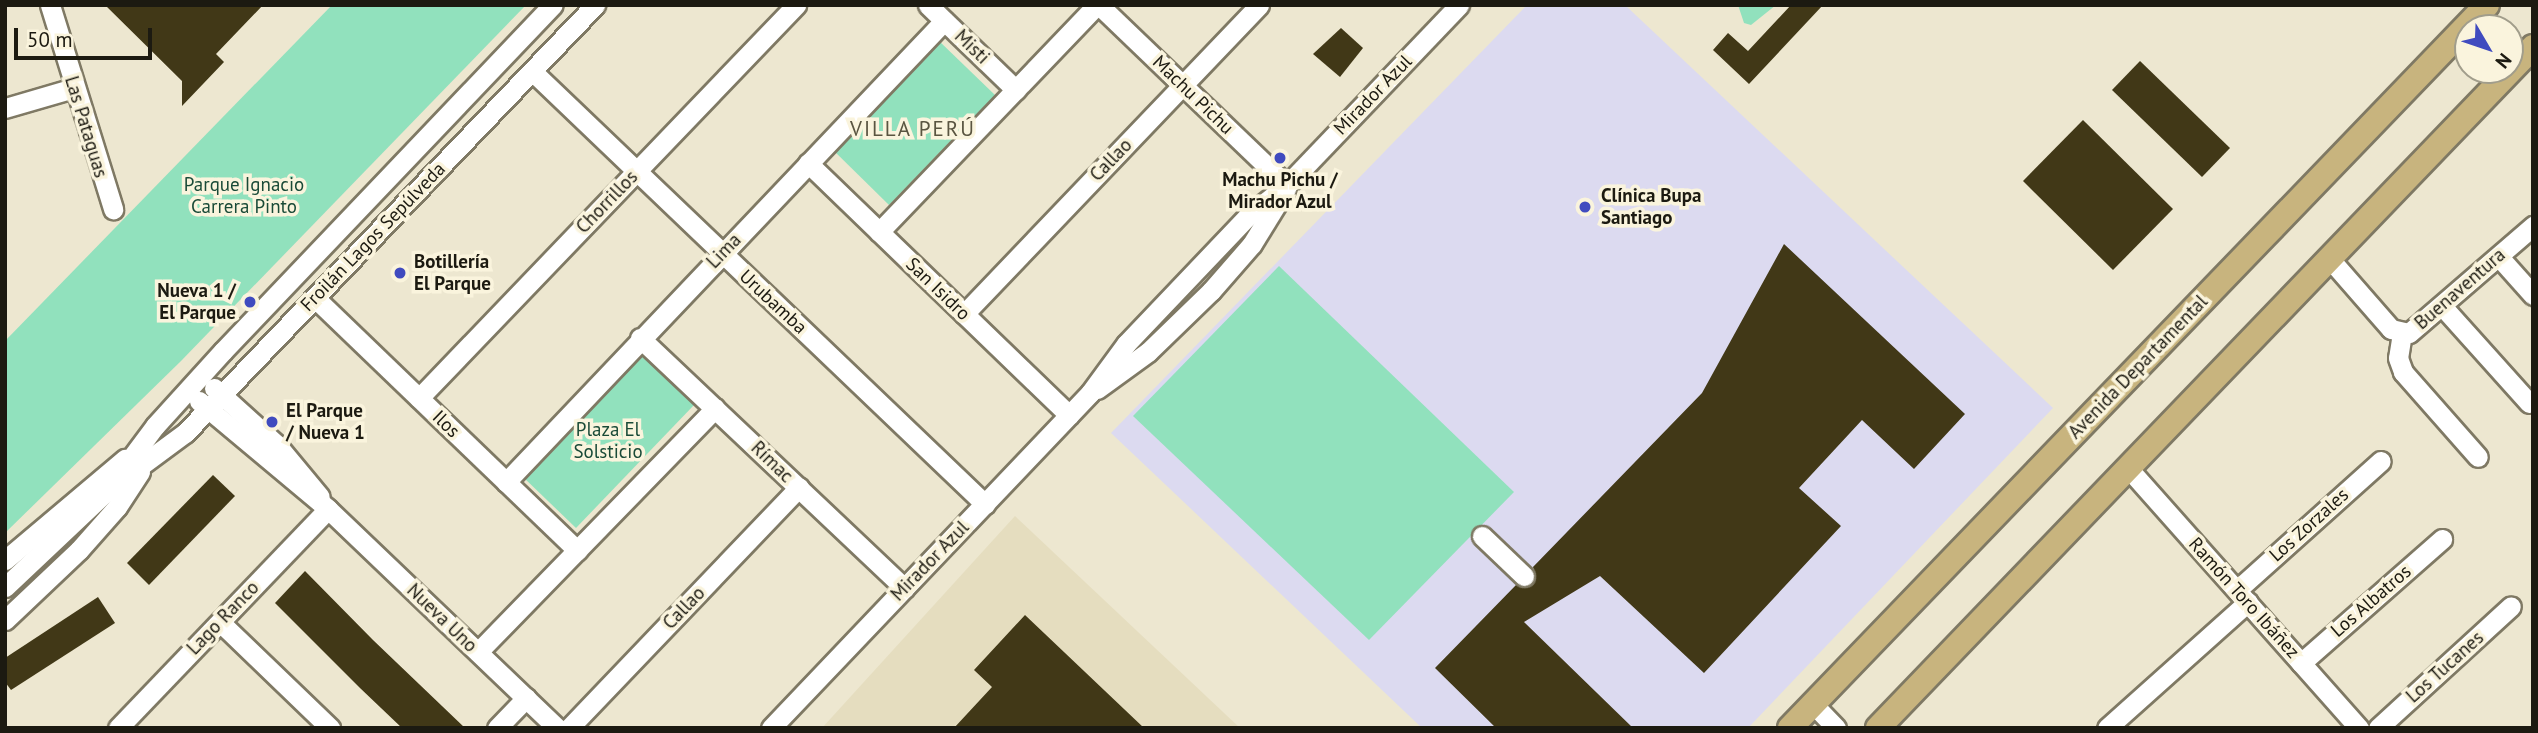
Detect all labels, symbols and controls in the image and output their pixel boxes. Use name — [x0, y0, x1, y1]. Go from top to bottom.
scale bar — [18, 14, 156, 58]
north arrow — [2454, 14, 2524, 84]
street label: Misti — [950, 25, 994, 69]
text: 50 m — [27, 26, 73, 53]
text: N — [2491, 49, 2517, 73]
street label: Mirador Azul — [1329, 50, 1417, 140]
street label: Machu Pichu — [1148, 51, 1238, 139]
street label: Las Pataguas — [60, 73, 112, 181]
district label: VILLA PERÚ — [851, 116, 975, 142]
street label: Callao — [1085, 134, 1137, 186]
marker: Machu Pichu / Mirador Azul — [1272, 150, 1288, 166]
street label: Froilán Lagos Sepúlveda — [296, 158, 450, 316]
street label: Chorrillos — [571, 166, 643, 238]
place label: Machu Pichu / Mirador Azul — [1222, 169, 1338, 213]
park label: Parque Ignacio Carrera Pinto — [184, 174, 304, 218]
place label: Clínica Bupa Santiago — [1601, 185, 1701, 229]
marker: Clínica Bupa Santiago — [1575, 197, 1595, 217]
street label: Lima — [702, 229, 746, 273]
street label: Buenaventura — [2410, 244, 2510, 334]
place label: Botillería El Parque — [414, 251, 491, 295]
street label: San Isidro — [901, 253, 975, 325]
marker: Botillería El Parque — [392, 265, 408, 281]
street label: Urubamba — [735, 265, 811, 339]
place label: Nueva 1 / El Parque — [157, 280, 236, 324]
street label: Avenida Departamental — [2064, 290, 2212, 444]
marker: Nueva 1 / El Parque — [242, 294, 258, 310]
place label: El Parque / Nueva 1 — [286, 400, 365, 444]
street label: Ilos — [428, 406, 464, 442]
marker: El Parque / Nueva 1 — [264, 414, 280, 430]
park label: Plaza El Solsticio — [573, 419, 643, 463]
street label: Rímac — [746, 437, 798, 487]
street label: Los Zorzales — [2265, 483, 2353, 567]
street label: Mirador Azul — [886, 516, 974, 606]
street label: Ramón Toro Ibáñez — [2184, 533, 2304, 663]
street label: Los Albatros — [2326, 560, 2416, 642]
street label: Lago Ranco — [182, 576, 264, 660]
street label: Nueva Uno — [402, 579, 482, 657]
street label: Callao — [658, 582, 710, 634]
street label: Los Tucanes — [2401, 626, 2489, 708]

